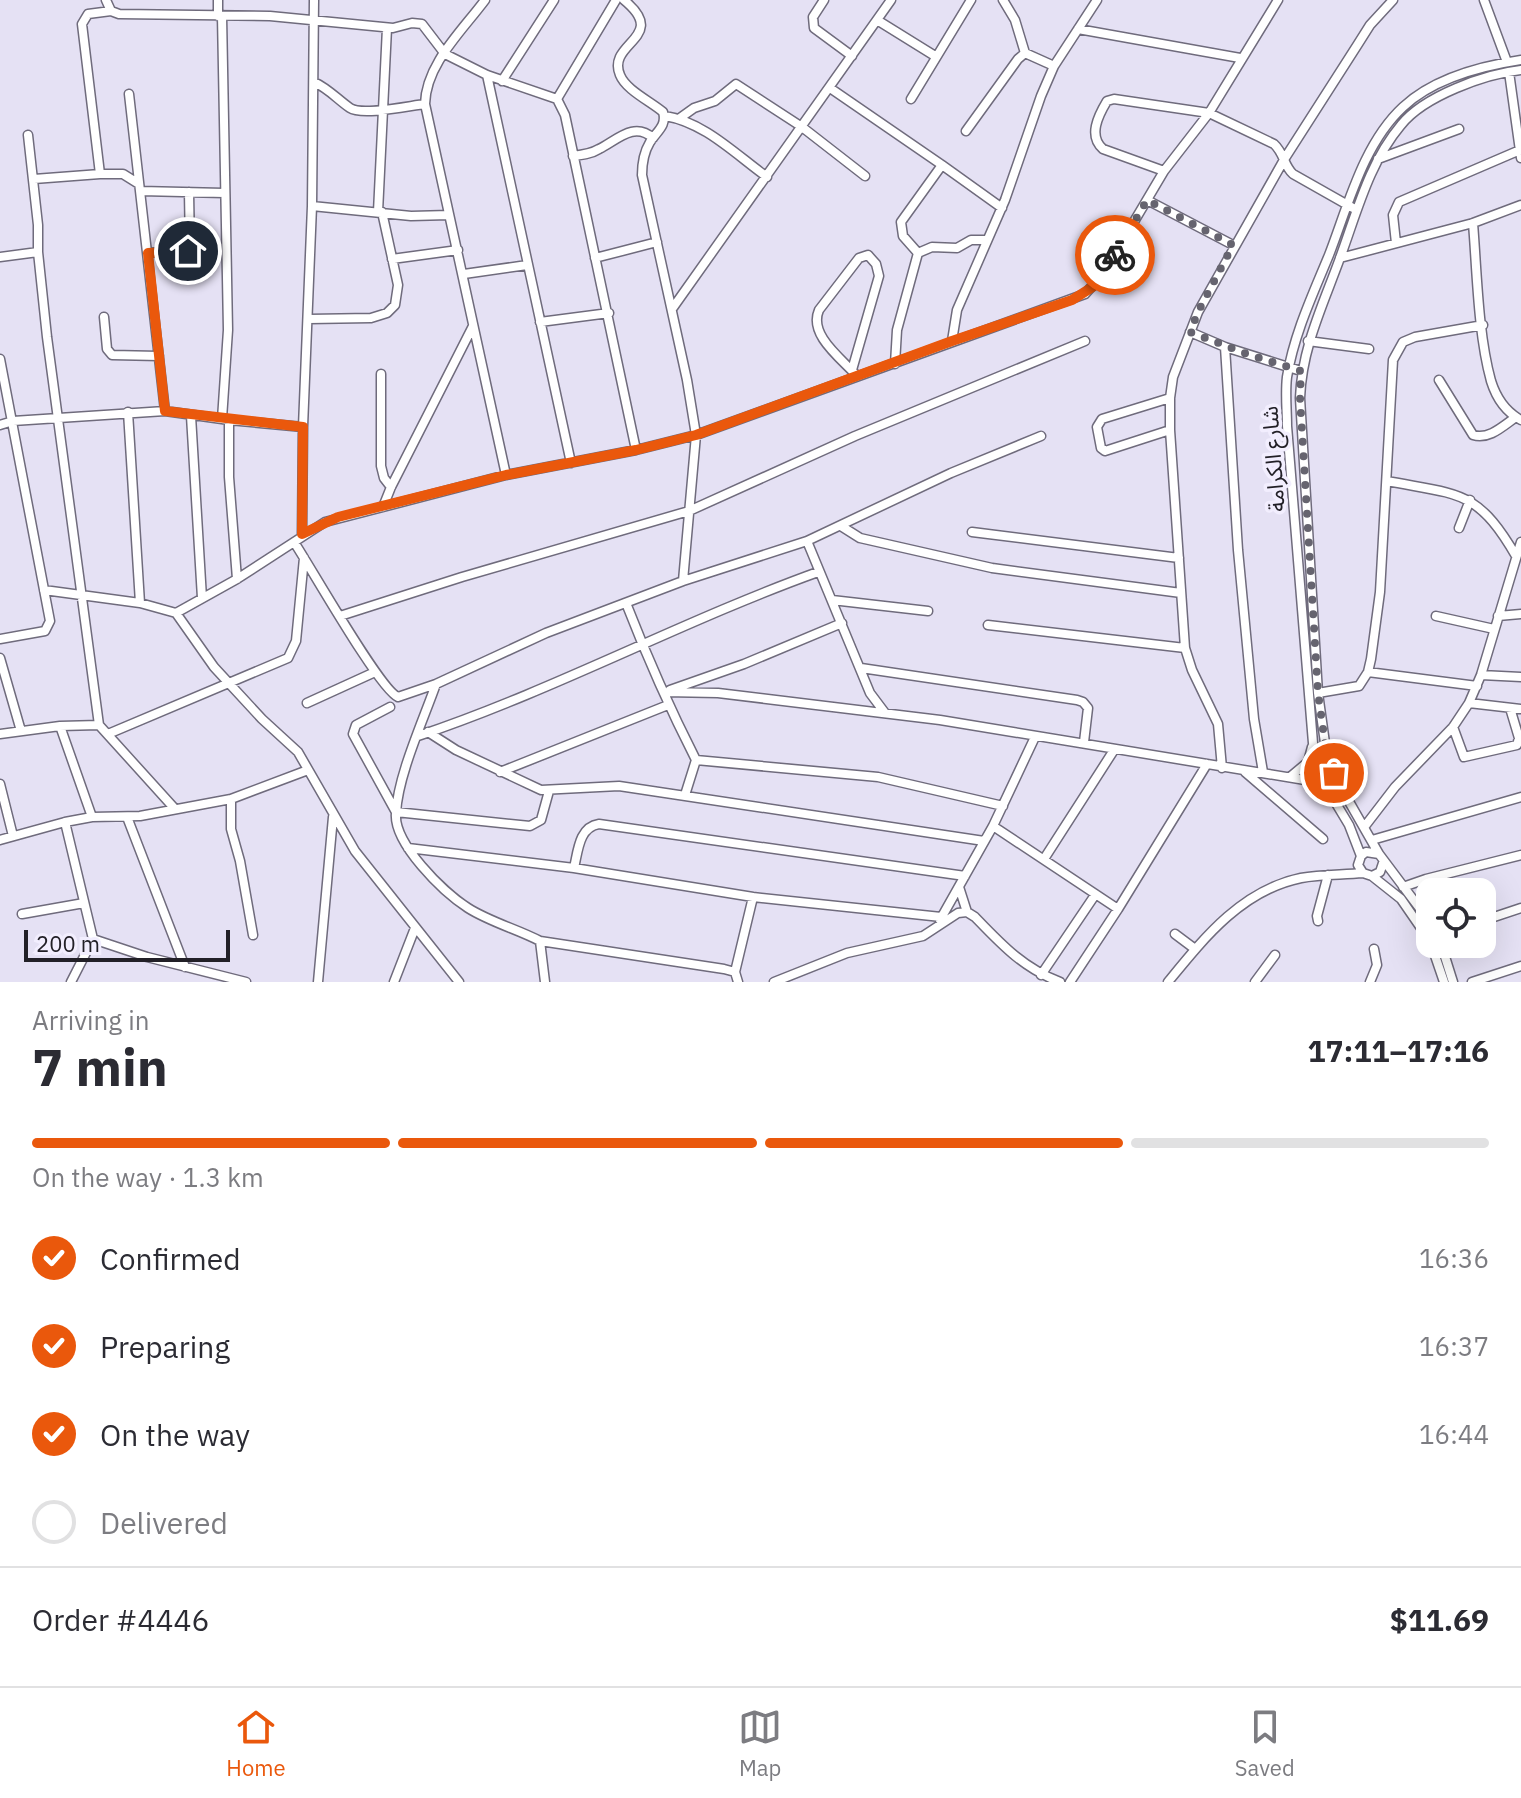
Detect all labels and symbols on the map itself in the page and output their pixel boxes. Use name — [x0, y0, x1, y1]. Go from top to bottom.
courier — [1075, 215, 1155, 295]
pin — [154, 217, 222, 285]
street label: شارع الكرامة — [1254, 405, 1294, 513]
pin — [1300, 739, 1368, 807]
scale bar — [24, 926, 230, 962]

